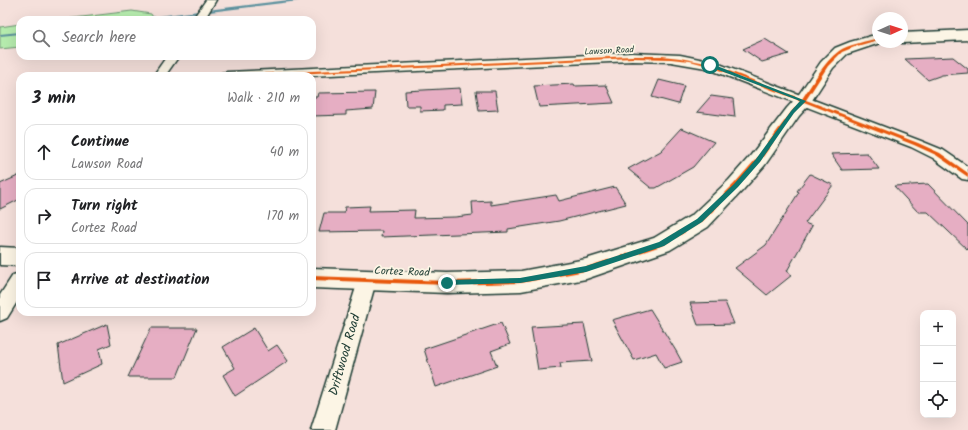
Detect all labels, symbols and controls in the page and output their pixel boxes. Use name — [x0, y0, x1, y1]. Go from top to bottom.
north arrow — [872, 12, 908, 48]
search box — [16, 16, 316, 60]
text: Search here — [62, 26, 136, 50]
icon: search — [30, 27, 52, 49]
street label: Lawson Road — [584, 42, 635, 60]
route start — [701, 56, 719, 74]
text: 3 min — [32, 85, 76, 112]
text: Walk · 210 m — [227, 88, 300, 109]
text: Continue — [71, 130, 129, 154]
icon: ahead — [33, 141, 55, 163]
text: 40 m — [270, 142, 299, 163]
text: Lawson Road — [71, 154, 143, 175]
text: Turn right — [71, 194, 138, 218]
icon: right — [33, 205, 55, 227]
text: 170 m — [267, 206, 299, 227]
text: Cortez Road — [71, 218, 137, 239]
street label: Cortez Road — [374, 262, 431, 282]
text: Arrive at destination — [71, 268, 210, 292]
icon: arrive — [33, 269, 55, 291]
route end — [438, 274, 456, 292]
map controls — [920, 310, 956, 418]
button: + — [920, 310, 956, 346]
street label: Driftwood Road — [323, 311, 367, 398]
button: − — [920, 346, 956, 382]
button: locate — [920, 382, 956, 418]

